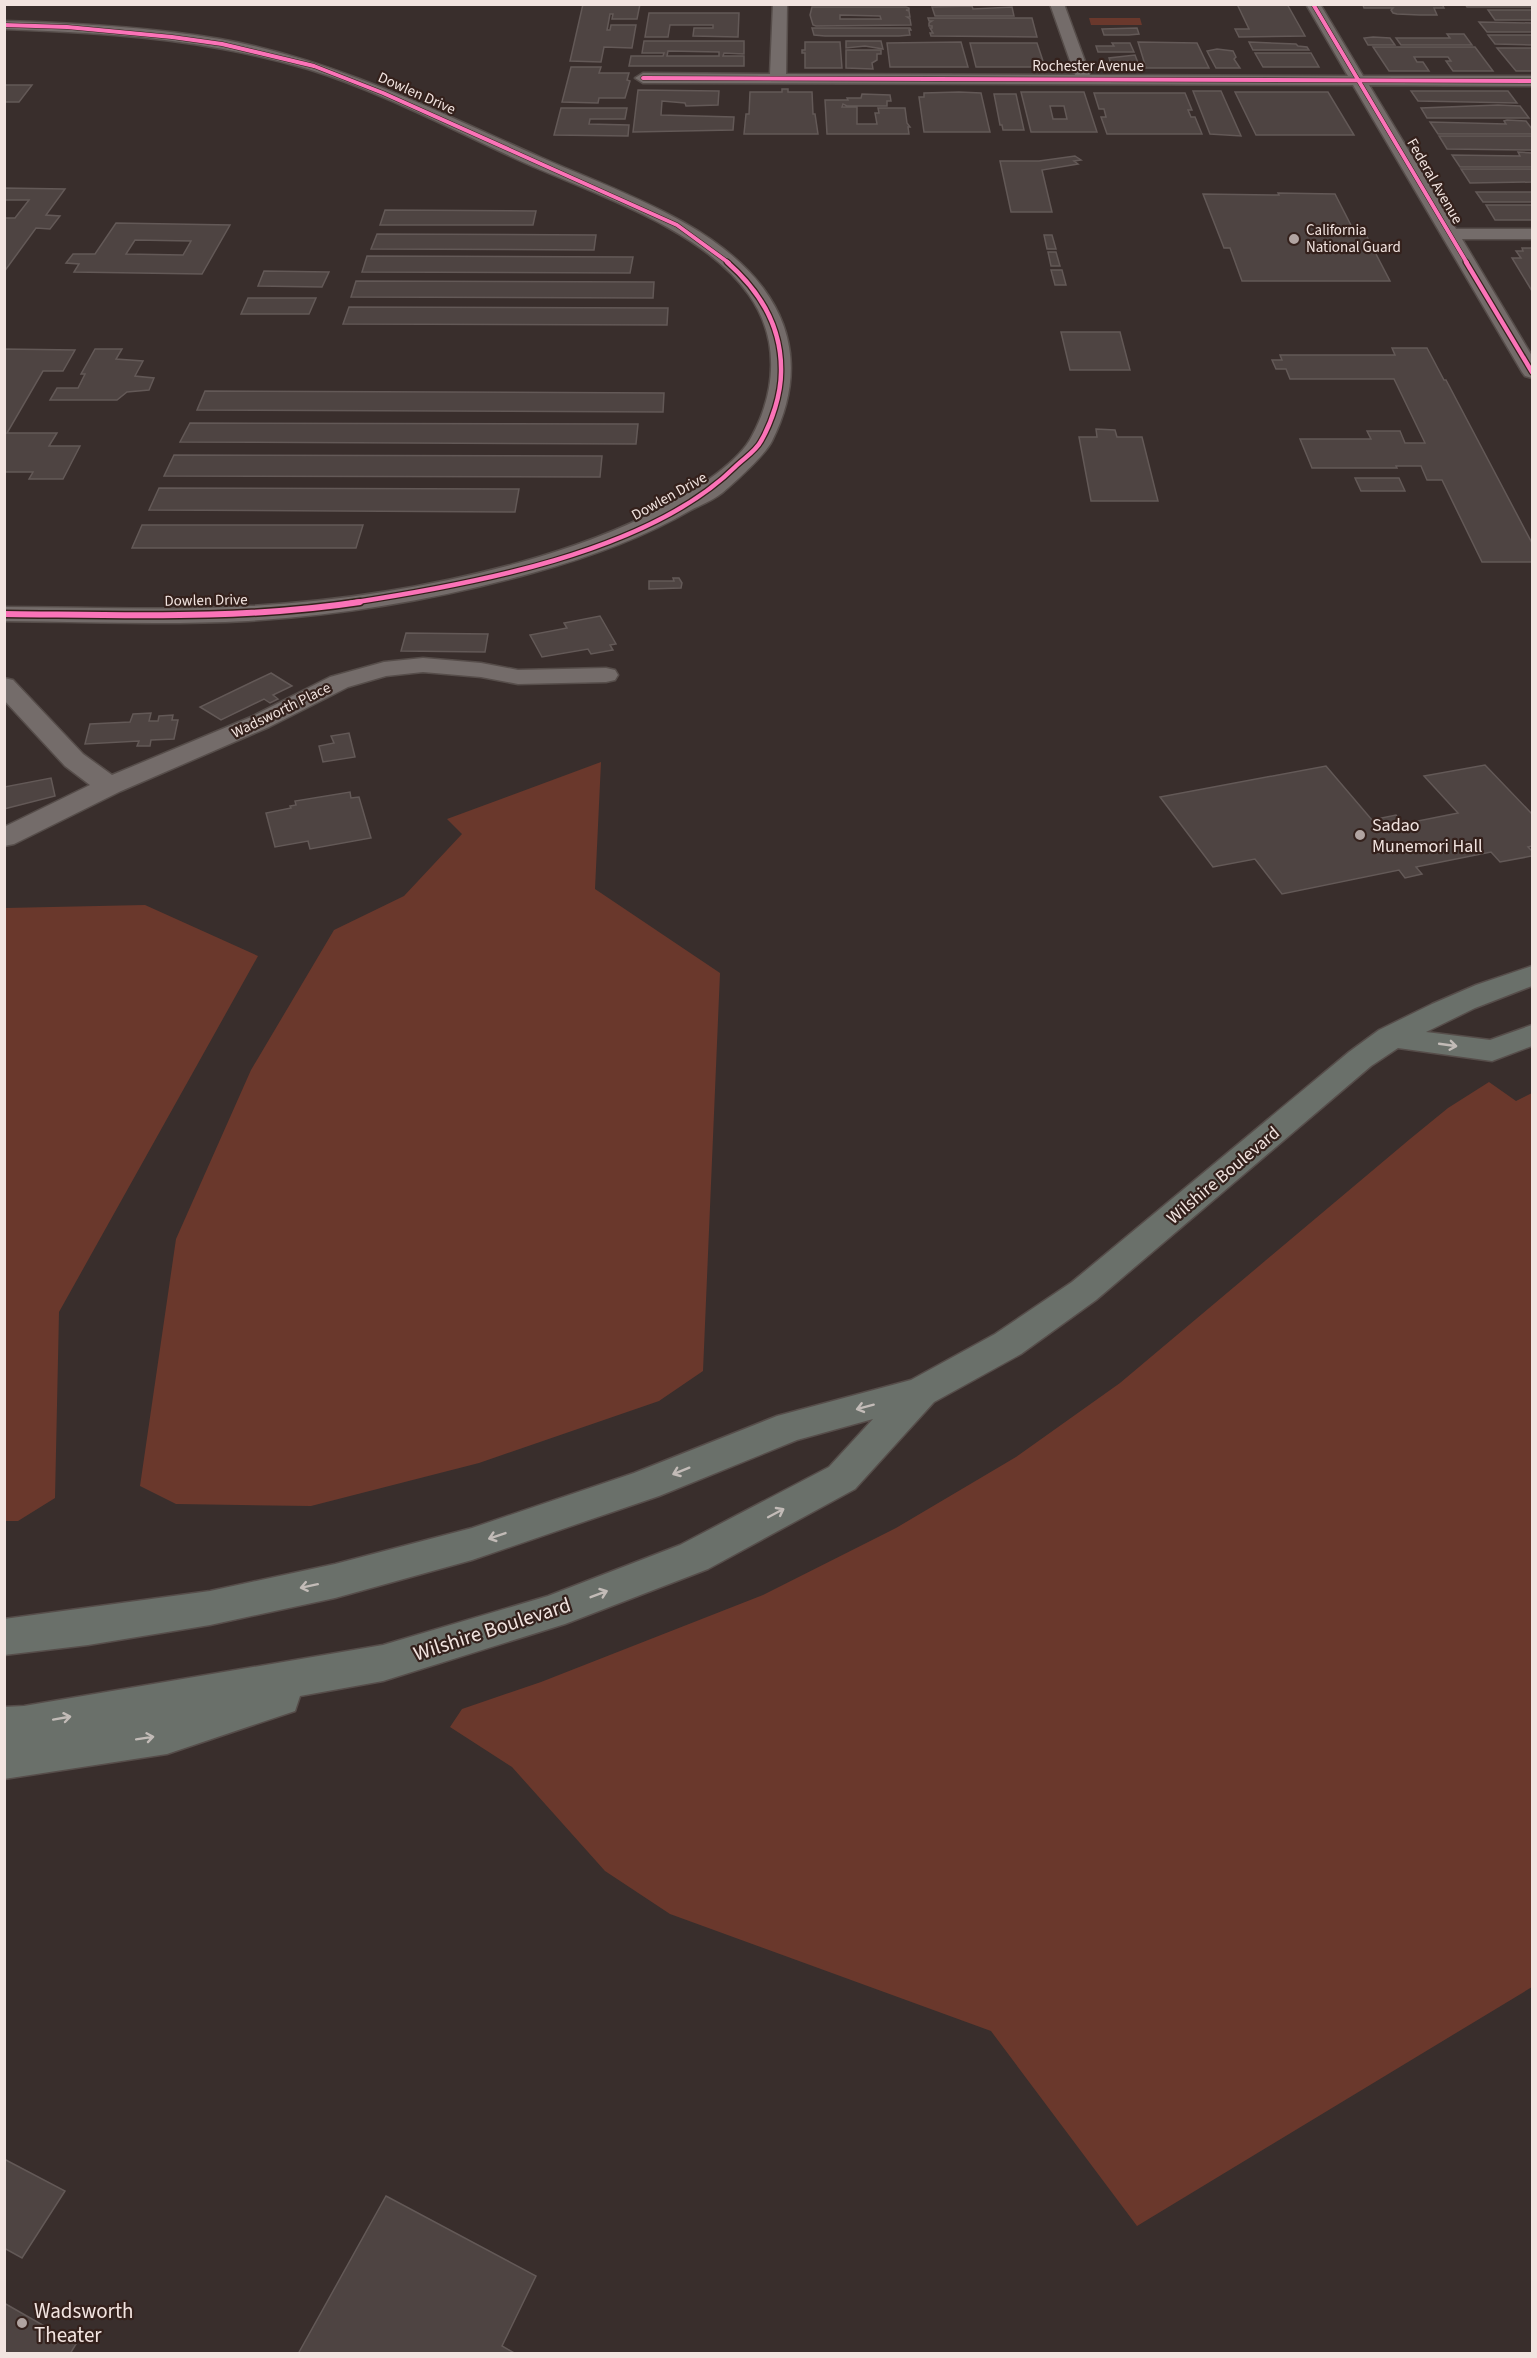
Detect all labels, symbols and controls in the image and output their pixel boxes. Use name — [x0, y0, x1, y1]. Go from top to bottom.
street label: Rochester Avenue — [1032, 56, 1144, 77]
street label: Dowlen Drive — [375, 67, 459, 120]
street label: Federal Avenue — [1402, 134, 1468, 228]
place label: California National Guard — [1306, 220, 1401, 258]
marker: California National Guard — [1287, 232, 1301, 246]
street label: Dowlen Drive — [628, 467, 711, 526]
street label: Dowlen Drive — [164, 589, 248, 612]
street label: Wadsworth Place — [228, 677, 334, 744]
place label: Sadao Munemori Hall — [1372, 813, 1483, 859]
marker: Sadao Munemori Hall — [1353, 828, 1367, 842]
one-way arrow — [1438, 1040, 1457, 1051]
street label: Wilshire Boulevard — [1161, 1121, 1285, 1230]
one-way arrow — [856, 1402, 875, 1414]
one-way arrow — [672, 1466, 691, 1477]
one-way arrow — [767, 1507, 784, 1519]
one-way arrow — [488, 1531, 507, 1542]
one-way arrow — [299, 1581, 319, 1592]
one-way arrow — [589, 1587, 607, 1598]
street label: Wilshire Boulevard — [409, 1589, 575, 1669]
one-way arrow — [52, 1713, 72, 1724]
one-way arrow — [135, 1733, 155, 1744]
place label: Wadsworth Theater — [34, 2296, 133, 2350]
marker: Wadsworth Theater — [15, 2316, 29, 2330]

